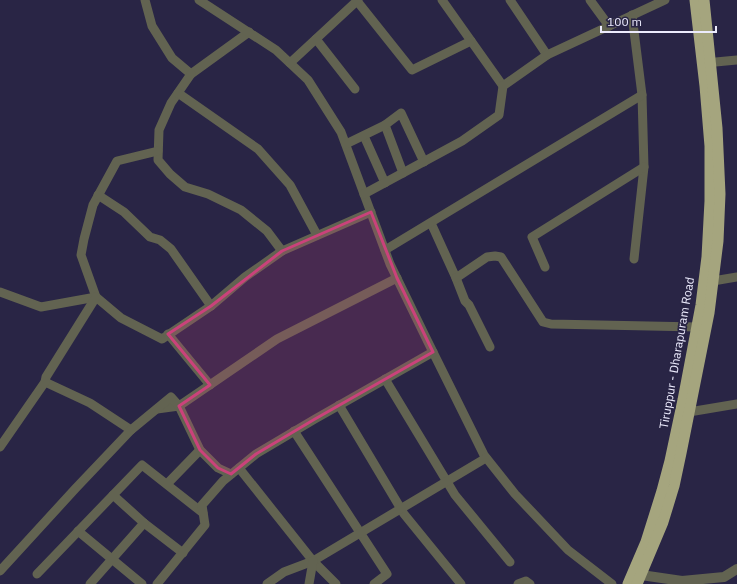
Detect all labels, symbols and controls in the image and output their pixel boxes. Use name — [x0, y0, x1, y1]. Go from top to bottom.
scale bar — [601, 8, 716, 34]
text: 100 m — [607, 14, 642, 29]
street label: Tiruppur - Dharapuram Road — [656, 276, 697, 430]

